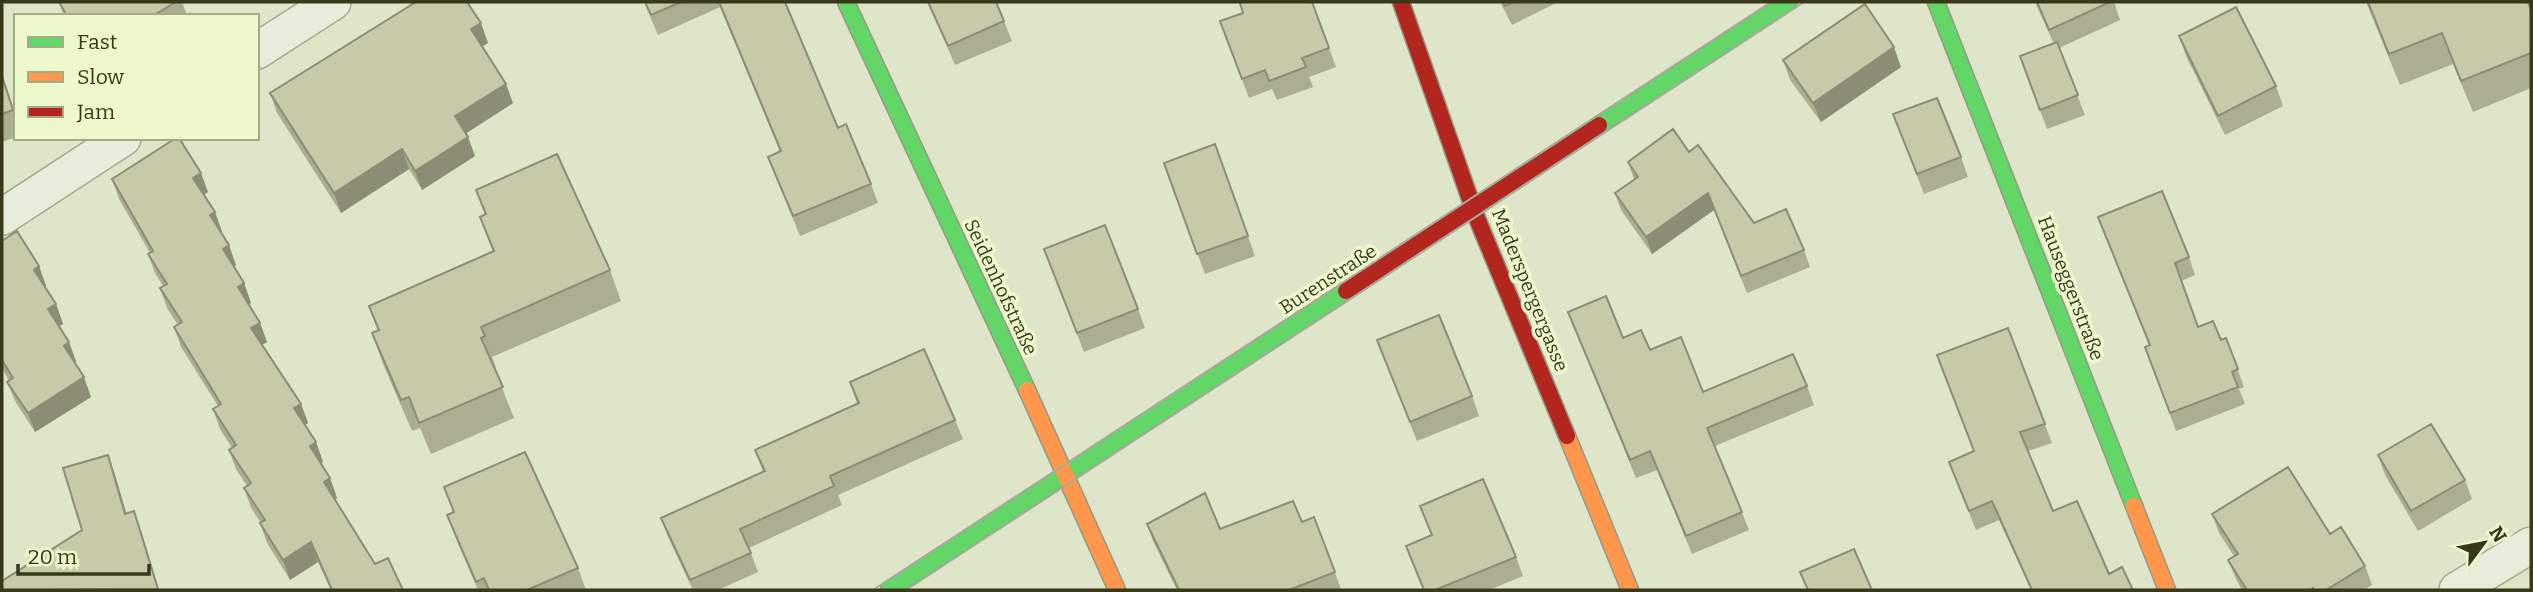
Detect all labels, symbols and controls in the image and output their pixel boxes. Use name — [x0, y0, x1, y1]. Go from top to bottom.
legend — [14, 14, 259, 140]
text: Fast — [77, 29, 118, 55]
text: Slow — [77, 64, 124, 90]
text: Jam — [76, 99, 115, 125]
street label: Maderspergergasse — [1487, 205, 1573, 375]
street label: Hauseggerstraße — [2033, 213, 2109, 363]
street label: Seidenhofstraße — [960, 216, 1042, 358]
street label: Burenstraße — [1275, 239, 1381, 319]
north arrow — [2449, 508, 2519, 578]
text: N — [2484, 522, 2512, 547]
scale bar — [18, 532, 149, 576]
text: 20 m — [28, 544, 77, 570]

